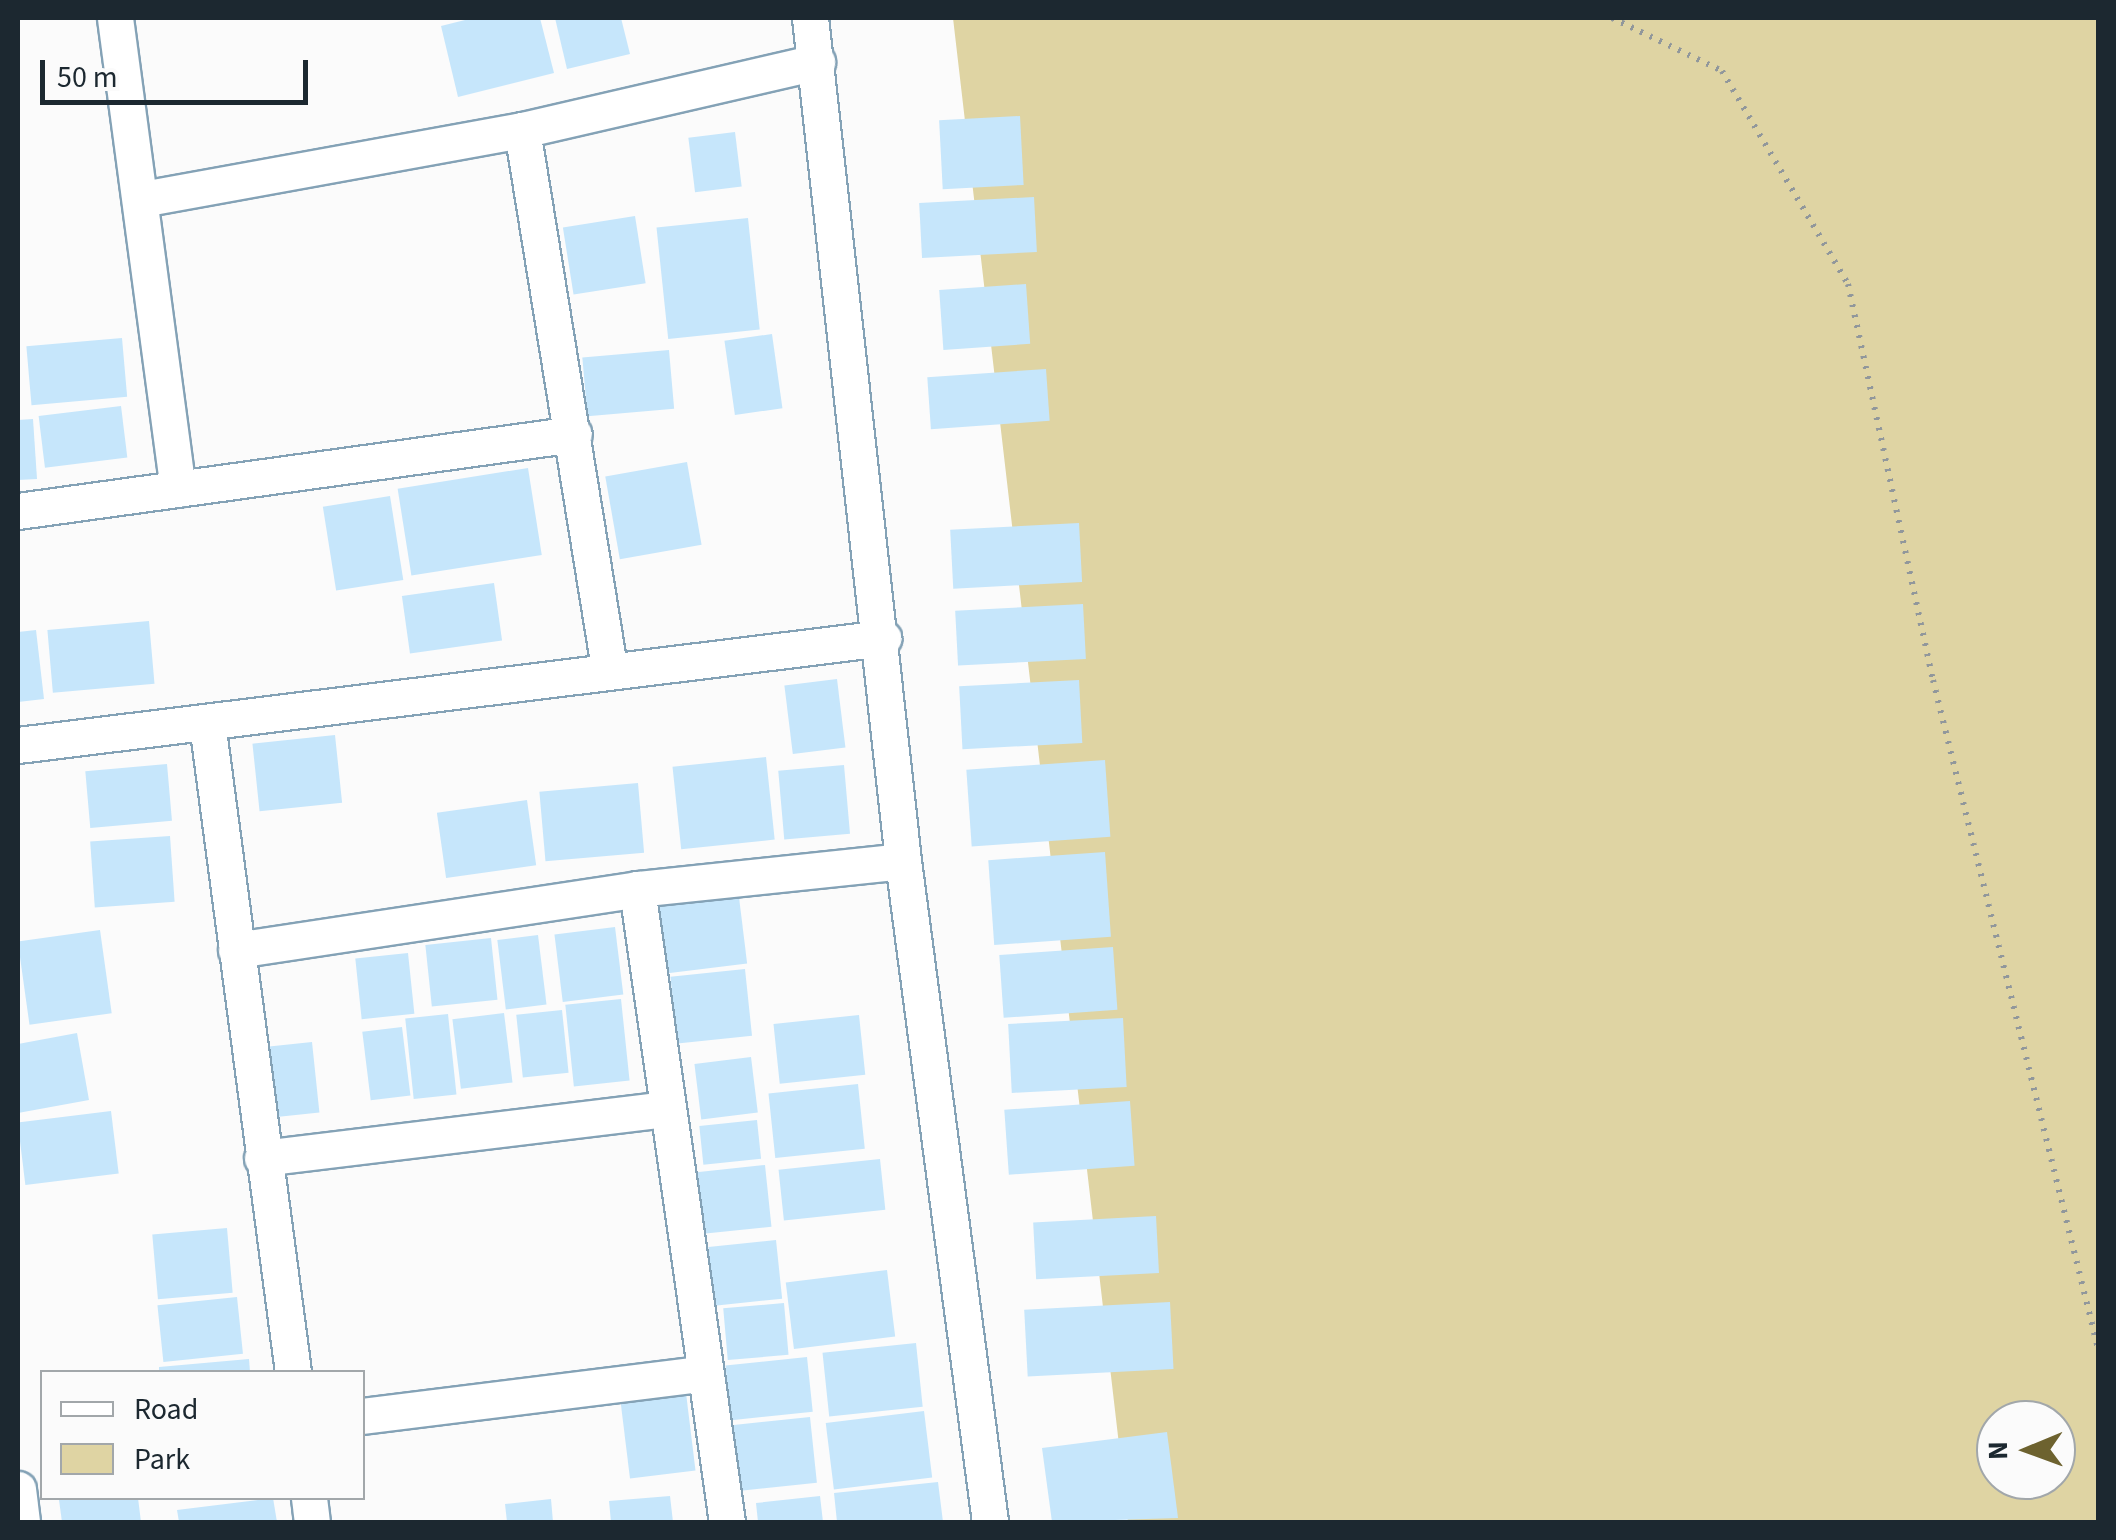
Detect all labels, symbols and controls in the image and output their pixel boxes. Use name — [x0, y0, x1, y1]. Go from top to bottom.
scale bar — [45, 40, 312, 102]
text: 50 m — [57, 56, 118, 99]
legend — [40, 1370, 365, 1500]
text: Road — [134, 1388, 198, 1431]
north arrow — [1976, 1400, 2076, 1500]
text: Park — [134, 1438, 190, 1481]
text: N — [1978, 1441, 2018, 1460]

